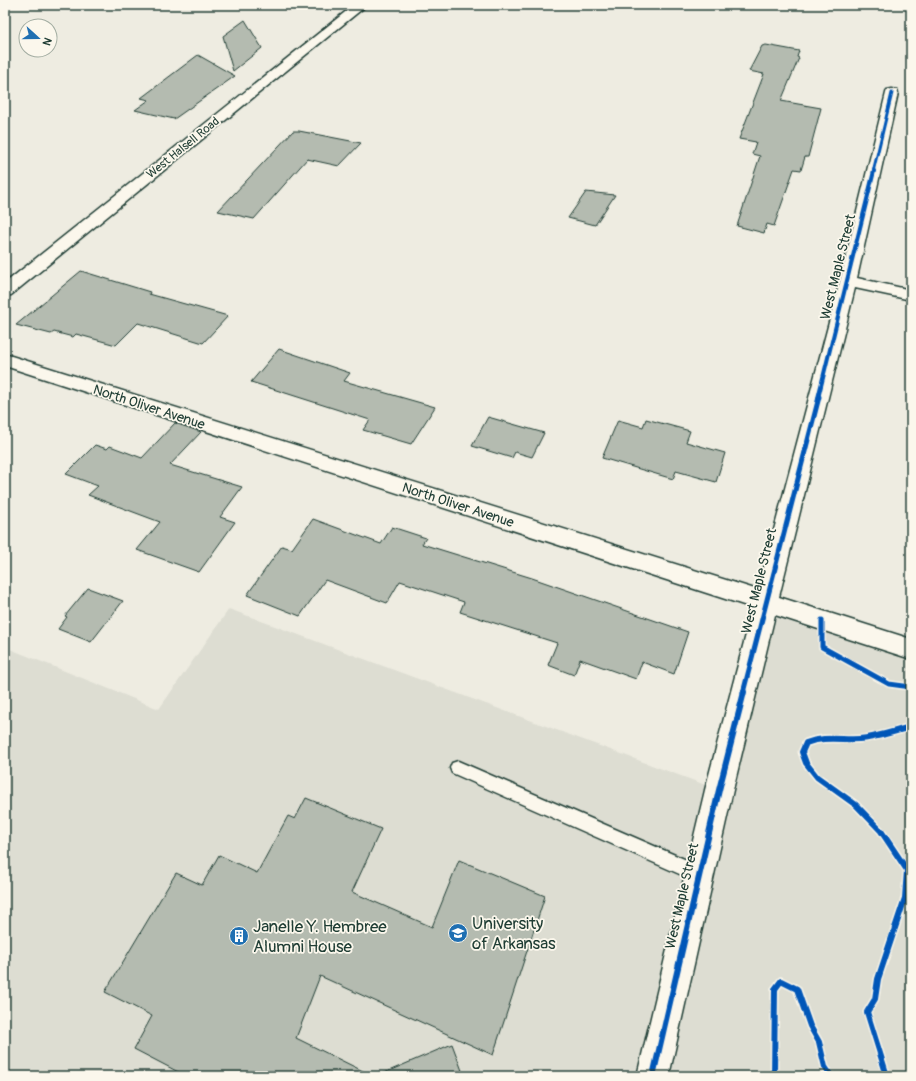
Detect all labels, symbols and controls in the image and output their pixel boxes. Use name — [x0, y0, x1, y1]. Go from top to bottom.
north arrow — [18, 18, 58, 58]
text: N — [39, 36, 54, 48]
street label: West Halsell Road — [144, 114, 223, 182]
street label: West Maple Street — [817, 212, 859, 322]
street label: North Oliver Avenue — [91, 381, 207, 433]
street label: North Oliver Avenue — [400, 479, 516, 531]
street label: West Maple Street — [738, 526, 780, 636]
street label: West Maple Street — [662, 841, 703, 951]
place label: University of Arkansas — [472, 913, 556, 954]
place label: Janelle Y. Hembree Alumni House — [253, 916, 387, 957]
school or university icon: University of Arkansas — [447, 922, 469, 944]
building icon: Janelle Y. Hembree Alumni House — [228, 925, 250, 947]

